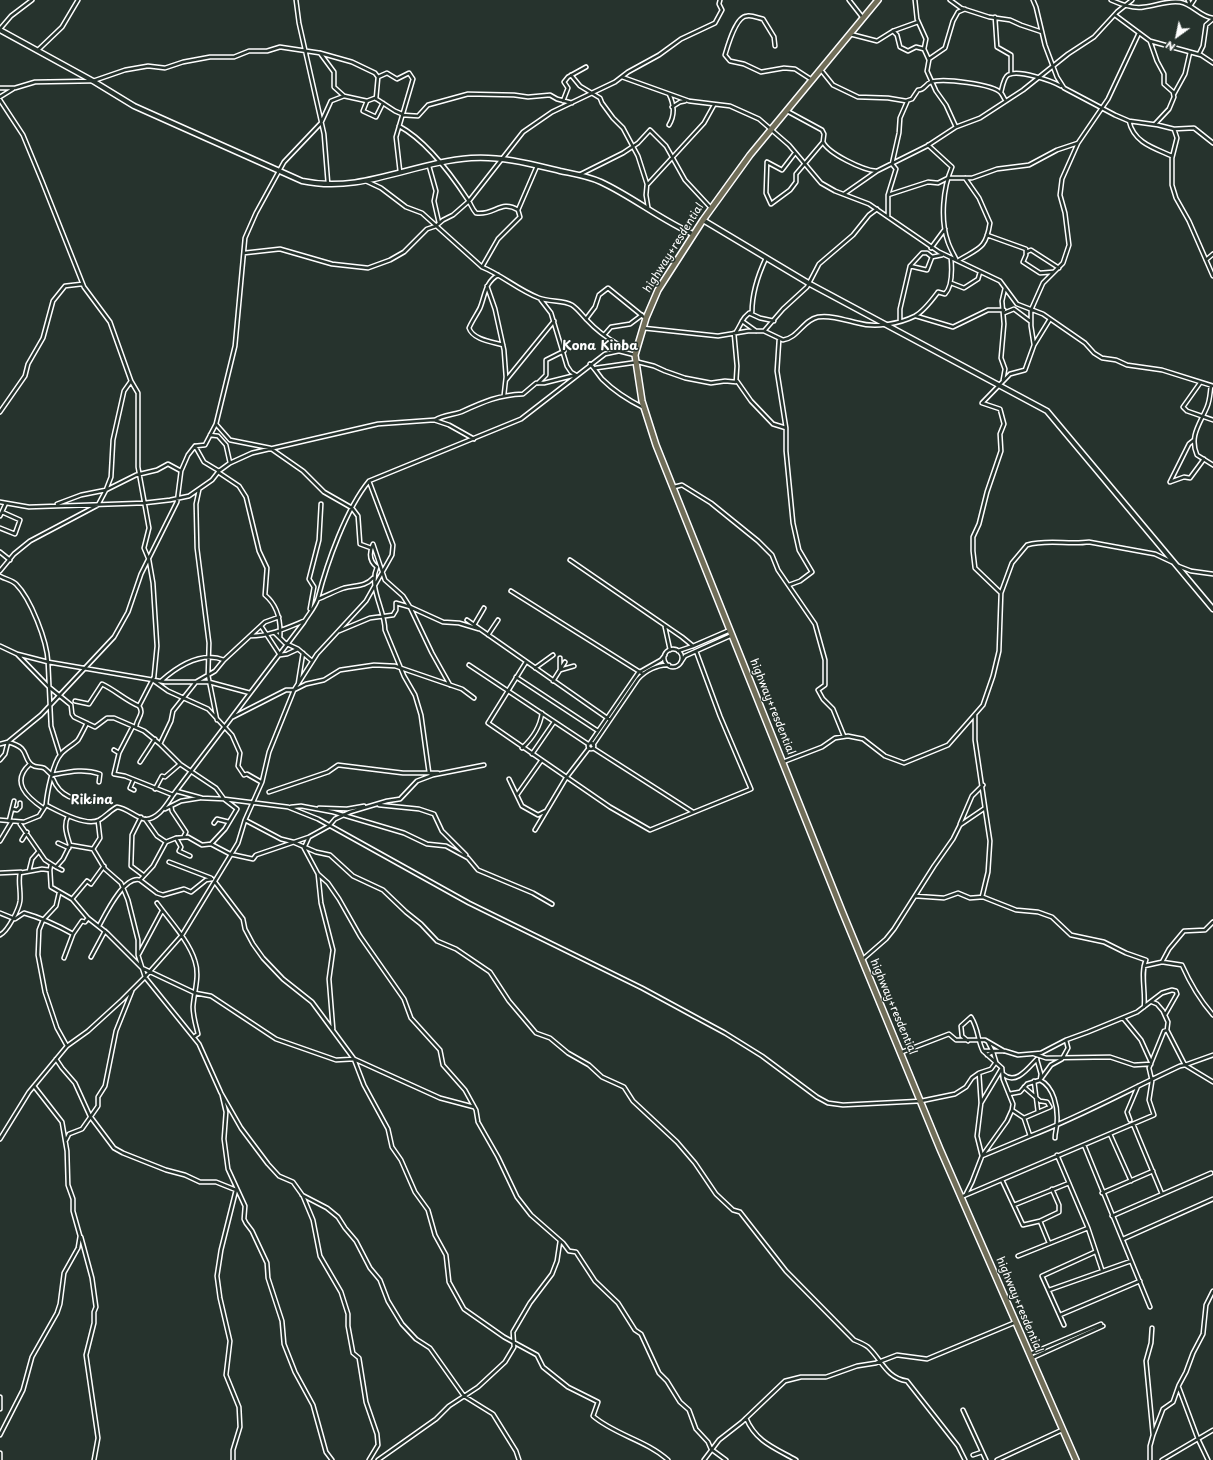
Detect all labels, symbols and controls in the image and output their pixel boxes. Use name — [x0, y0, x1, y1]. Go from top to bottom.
north arrow — [1157, 16, 1197, 56]
text: N — [1162, 37, 1178, 56]
street label: highway+resdential — [641, 201, 707, 295]
district label: Kona Kinba — [562, 338, 638, 354]
street label: highway+resdential — [747, 657, 797, 757]
district label: Rikina — [71, 792, 113, 808]
street label: highway+resdential — [867, 957, 919, 1057]
street label: highway+resdential — [993, 1255, 1045, 1355]

